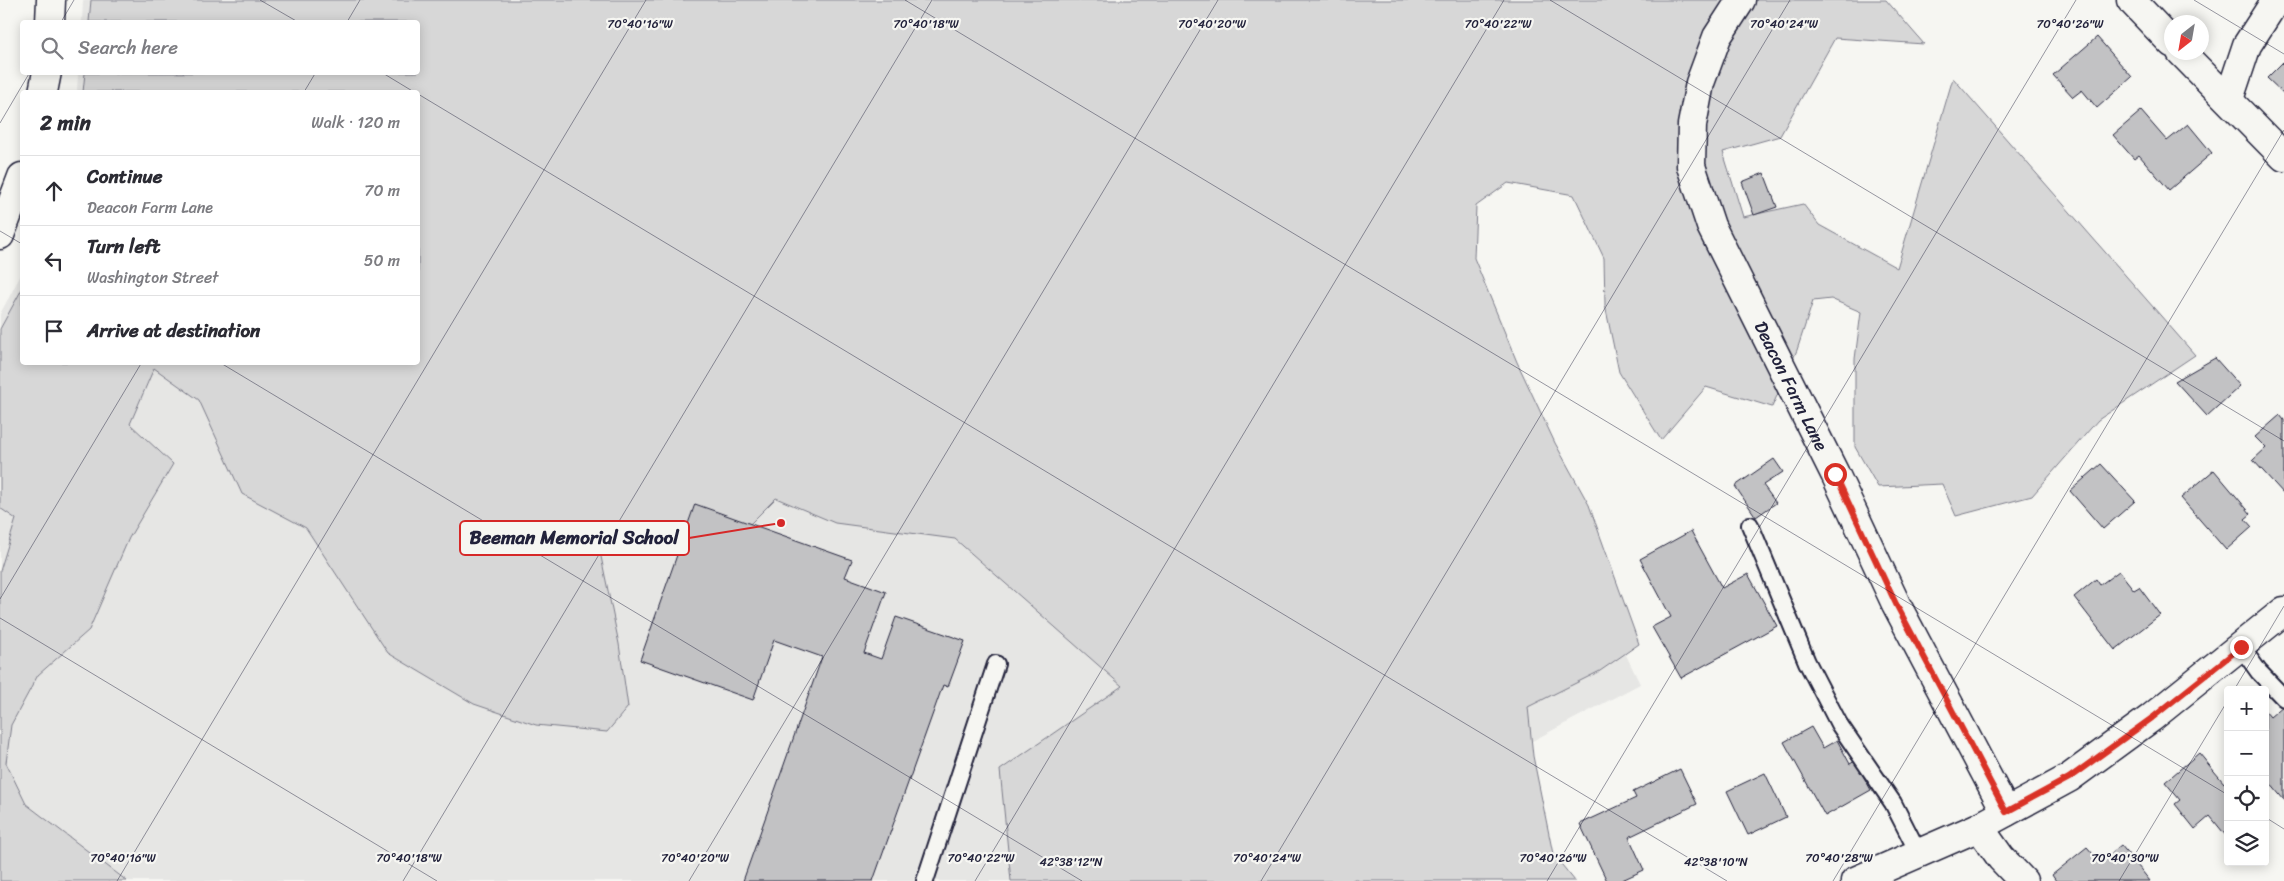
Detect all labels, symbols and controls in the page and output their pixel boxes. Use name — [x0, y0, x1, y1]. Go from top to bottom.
text: 70°40'16"W — [607, 13, 673, 35]
text: 70°40'18"W — [893, 13, 960, 35]
text: 70°40'20"W — [1178, 13, 1247, 35]
text: 70°40'22"W — [1464, 13, 1532, 35]
text: 70°40'24"W — [1750, 13, 1819, 35]
text: 70°40'26"W — [2036, 13, 2104, 35]
north arrow — [2164, 15, 2209, 60]
search box — [20, 20, 420, 75]
text: Search here — [78, 31, 178, 64]
icon: search — [38, 34, 66, 62]
text: 2 min — [40, 104, 91, 142]
text: Walk · 120 m — [311, 108, 400, 137]
text: Continue — [87, 160, 163, 193]
text: 70 m — [364, 176, 400, 205]
icon: ahead — [40, 177, 68, 205]
text: Deacon Farm Lane — [87, 193, 213, 222]
text: Turn left — [87, 230, 160, 263]
text: 50 m — [364, 246, 400, 275]
icon: left — [40, 247, 68, 275]
text: Washington Street — [87, 263, 219, 292]
text: Arrive at destination — [87, 314, 260, 347]
street label: Deacon Farm Lane — [1745, 315, 1837, 457]
icon: arrive — [40, 317, 68, 345]
route start — [1824, 463, 1847, 486]
callout: Beeman Memorial School — [460, 521, 689, 555]
text: Beeman Memorial School — [469, 521, 680, 554]
route end — [2230, 636, 2253, 659]
map controls — [2224, 686, 2269, 866]
button: + — [2224, 686, 2269, 731]
button: − — [2224, 731, 2269, 776]
button: locate — [2224, 776, 2269, 821]
button: layers — [2224, 821, 2269, 866]
text: 70°40'16"W — [90, 847, 156, 869]
text: 70°40'18"W — [376, 847, 443, 869]
text: 70°40'20"W — [661, 847, 730, 869]
text: 70°40'22"W — [947, 847, 1015, 869]
text: 70°40'24"W — [1233, 847, 1302, 869]
text: 70°40'26"W — [1519, 847, 1587, 869]
text: 70°40'28"W — [1805, 847, 1874, 869]
text: 70°40'30"W — [2091, 847, 2160, 869]
text: 42°38'12"N — [1039, 851, 1103, 873]
text: 42°38'10"N — [1684, 851, 1749, 873]

